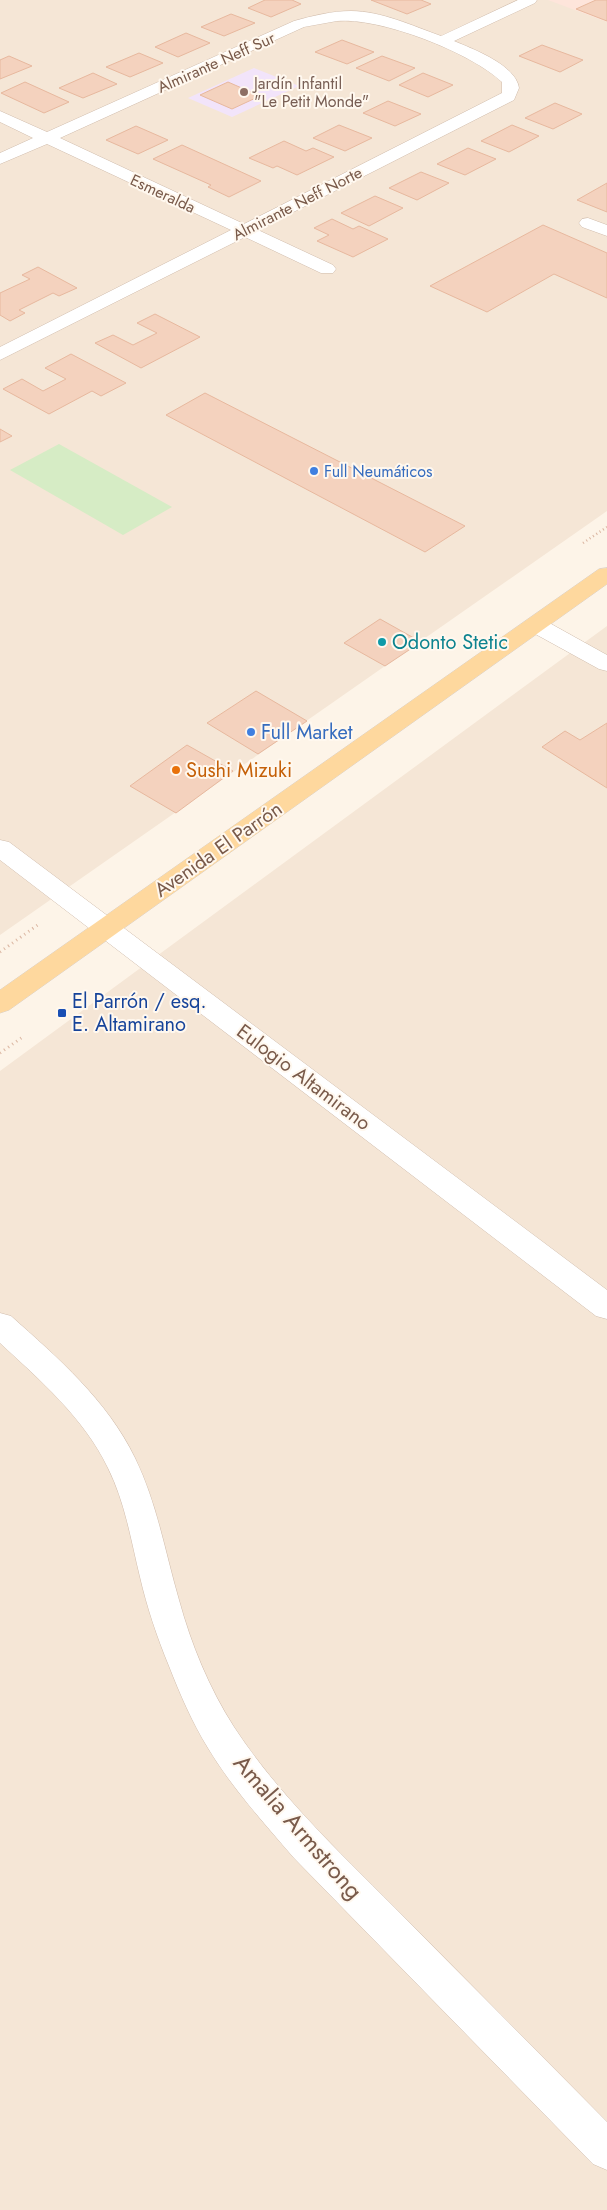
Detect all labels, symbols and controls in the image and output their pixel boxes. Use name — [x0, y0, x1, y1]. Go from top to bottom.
street label: Almirante Neff Sur — [154, 26, 279, 99]
place label: Jardín Infantil "Le Petit Monde" — [252, 72, 369, 113]
marker: Jardín Infantil "Le Petit Monde" — [238, 86, 250, 98]
street label: Almirante Neff Norte — [228, 161, 366, 246]
street label: Esmeralda — [126, 168, 199, 219]
place label: Full Neumáticos — [324, 460, 432, 483]
marker: Full Neumáticos — [308, 465, 320, 477]
place label: Odonto Stetic — [392, 628, 508, 657]
marker: Odonto Stetic — [376, 636, 388, 648]
place label: Full Market — [261, 718, 353, 747]
marker: Full Market — [245, 726, 257, 738]
place label: Sushi Mizuki — [186, 756, 292, 785]
marker: Sushi Mizuki — [170, 764, 182, 776]
street label: Avenida El Parrón — [148, 794, 288, 904]
place label: El Parrón / esq. E. Altamirano — [72, 987, 206, 1039]
marker: El Parrón / esq. E. Altamirano — [56, 1007, 68, 1019]
street label: Eulogio Altamirano — [230, 1017, 377, 1138]
street label: Amalia Armstrong — [225, 1746, 371, 1907]

